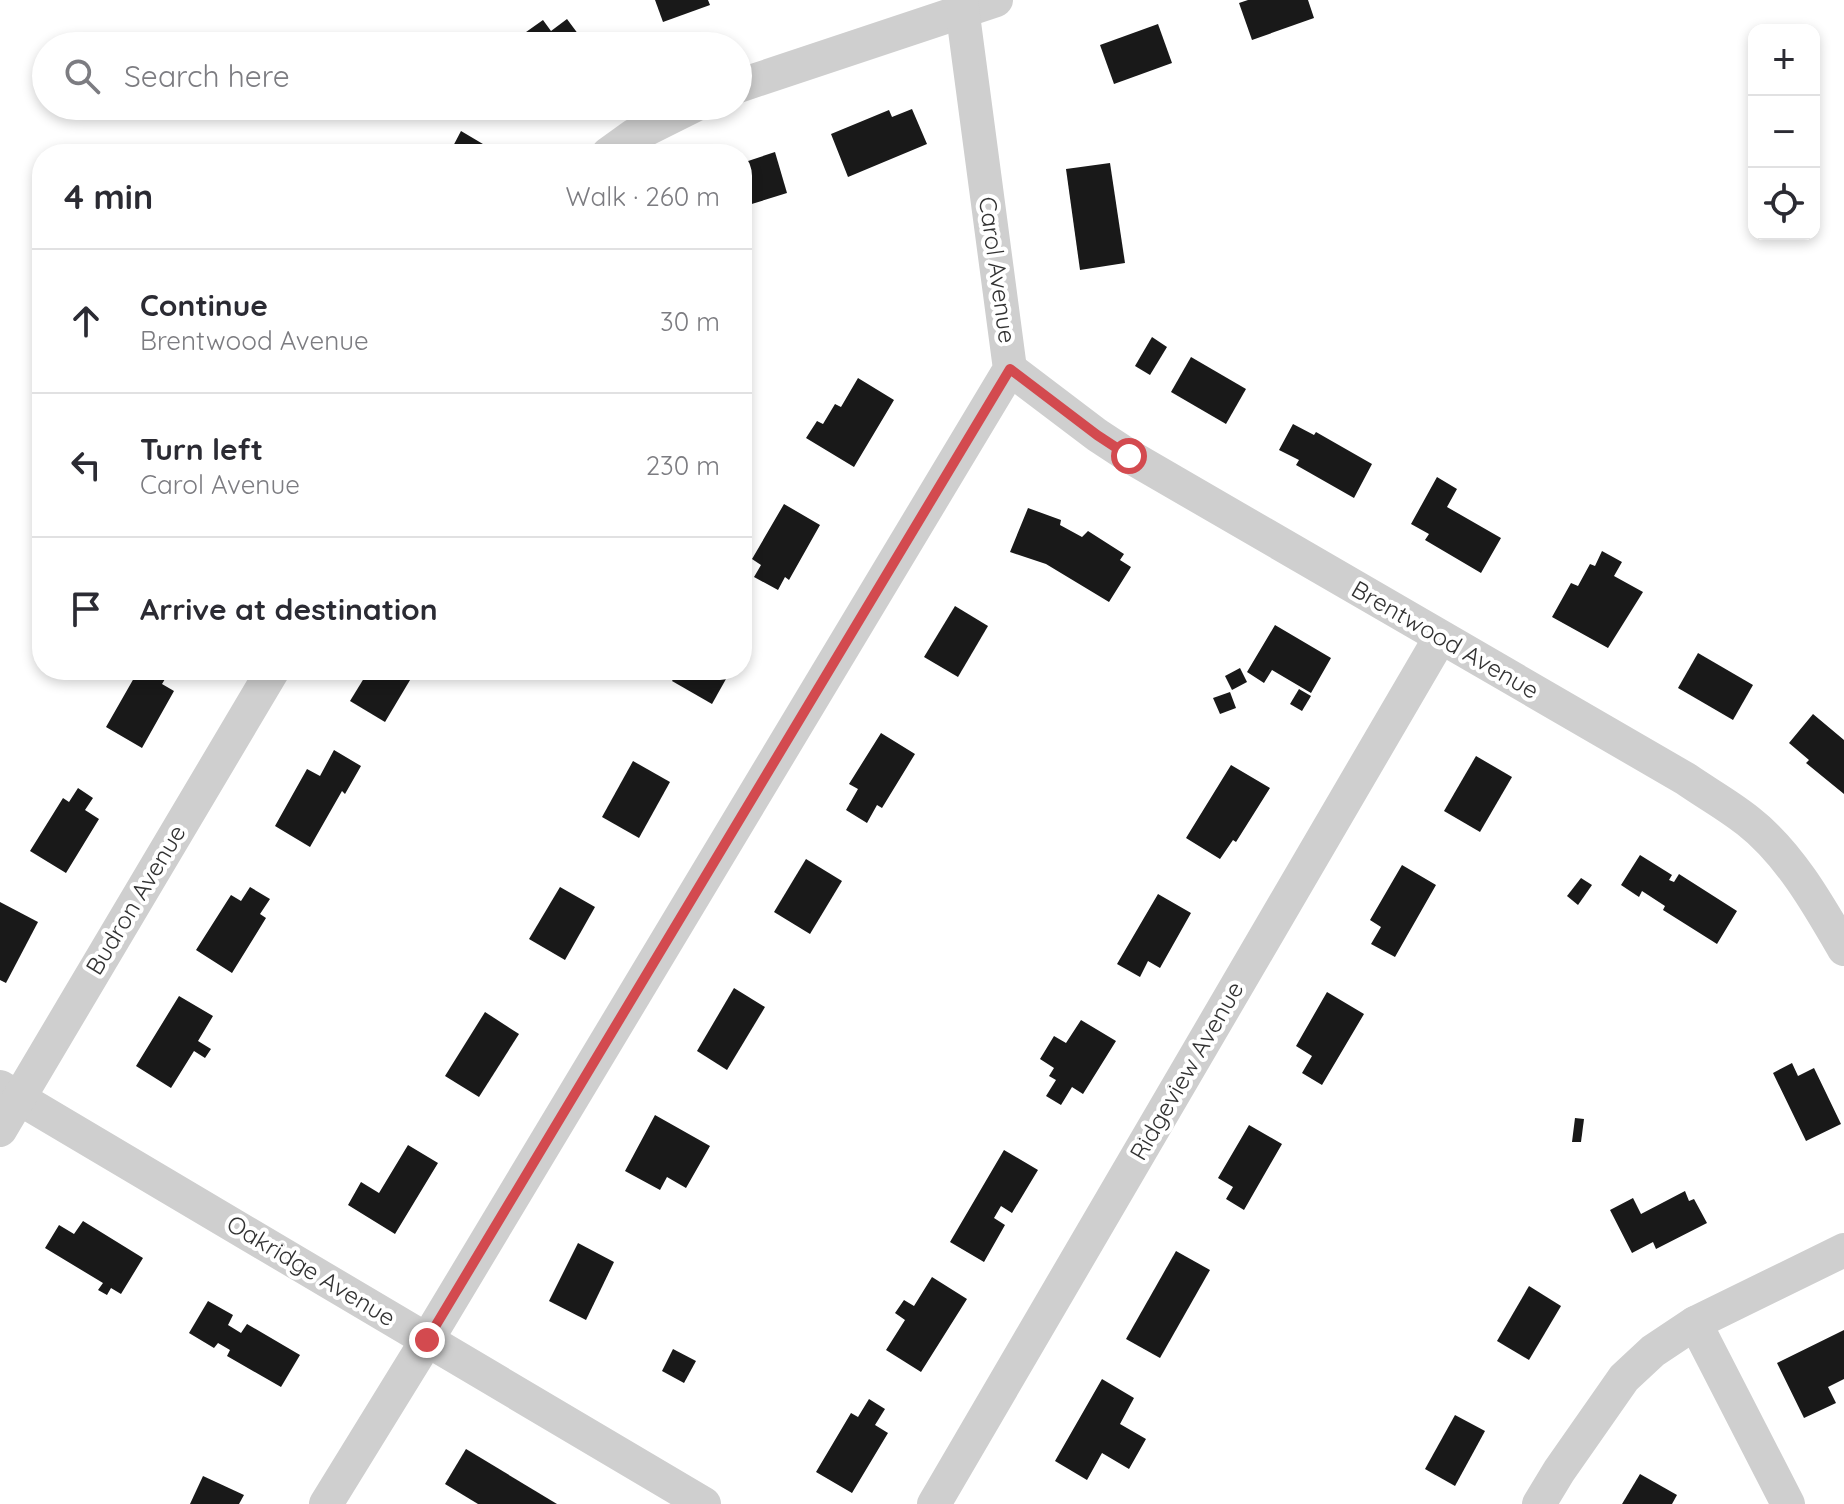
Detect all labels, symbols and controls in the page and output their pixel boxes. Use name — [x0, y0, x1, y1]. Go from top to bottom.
map controls — [1748, 24, 1820, 240]
button: + — [1748, 24, 1820, 96]
search box — [32, 32, 752, 120]
icon: search — [60, 54, 104, 98]
text: Search here — [124, 57, 290, 95]
button: − — [1748, 96, 1820, 168]
button: locate — [1748, 168, 1820, 240]
text: 4 min — [64, 175, 153, 218]
text: Walk · 260 m — [566, 180, 720, 213]
street label: Carol Avenue — [973, 195, 1023, 345]
text: Continue — [140, 286, 268, 324]
icon: ahead — [64, 299, 108, 343]
text: 30 m — [660, 305, 720, 338]
text: Brentwood Avenue — [140, 324, 369, 357]
text: Turn left — [140, 430, 263, 468]
route start — [1111, 438, 1147, 474]
icon: left — [64, 443, 108, 487]
text: 230 m — [646, 449, 720, 482]
text: Carol Avenue — [140, 468, 300, 501]
street label: Brentwood Avenue — [1347, 573, 1544, 705]
icon: arrive — [64, 587, 108, 631]
text: Arrive at destination — [140, 590, 438, 628]
street label: Budron Avenue — [79, 819, 192, 980]
street label: Ridgeview Avenue — [1123, 976, 1250, 1165]
street label: Oakridge Avenue — [222, 1208, 401, 1332]
route end — [409, 1322, 445, 1358]

